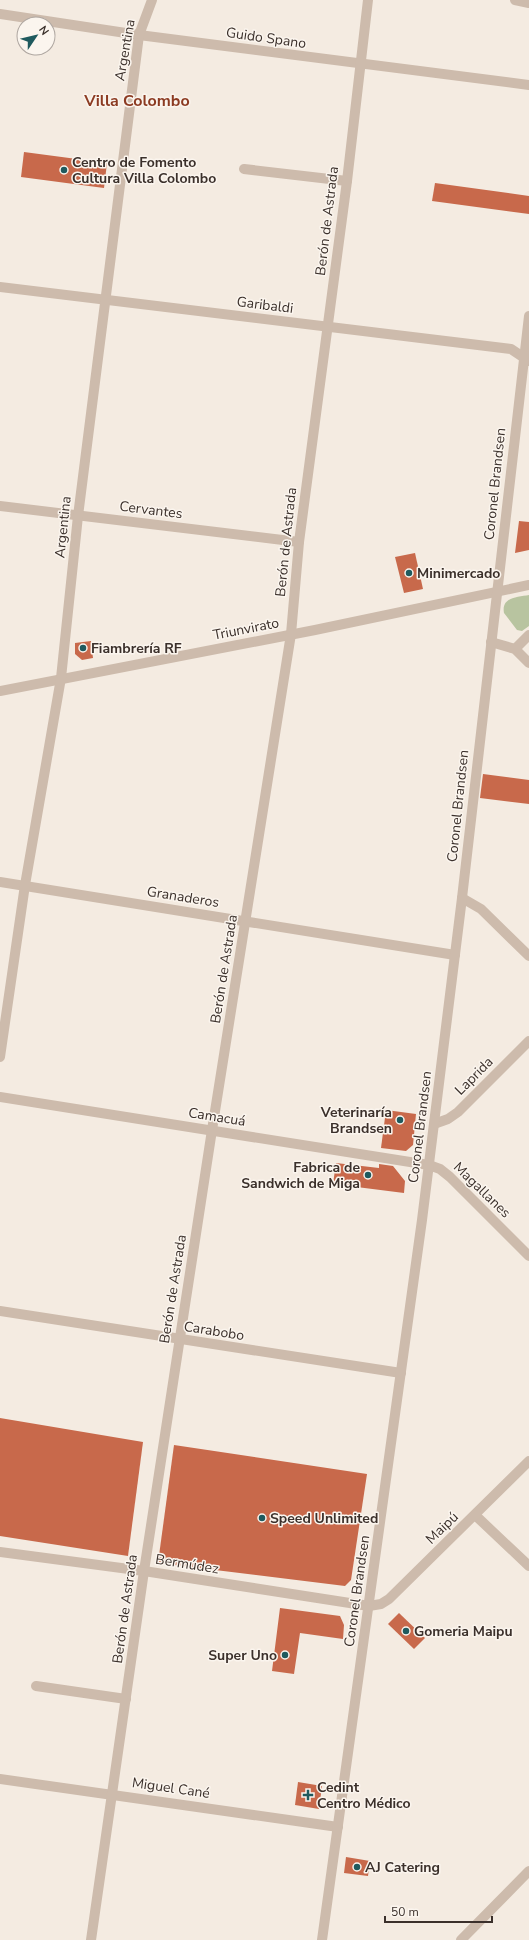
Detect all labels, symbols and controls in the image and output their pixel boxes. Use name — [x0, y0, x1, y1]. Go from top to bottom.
north arrow — [16, 16, 56, 56]
street label: Argentina — [110, 18, 140, 82]
text: N — [35, 23, 52, 38]
street label: Guido Spano — [225, 23, 308, 53]
district label: Villa Colombo — [83, 90, 190, 112]
place label: Centro de Fomento Cultura Villa Colombo — [72, 153, 216, 188]
marker: Centro de Fomento Cultura Villa Colombo — [59, 165, 69, 175]
street label: Berón de Astrada — [311, 165, 343, 277]
street label: Garibaldi — [236, 292, 294, 318]
street label: Coronel Brandsen — [480, 427, 510, 541]
street label: Berón de Astrada — [271, 486, 301, 598]
street label: Argentina — [50, 495, 76, 559]
street label: Cervantes — [118, 497, 184, 523]
place label: Minimercado — [417, 564, 500, 583]
marker: Minimercado — [404, 568, 414, 578]
street label: Triunvirato — [211, 613, 281, 645]
place label: Fiambrería RF — [91, 639, 182, 658]
marker: Fiambrería RF — [78, 643, 88, 653]
street label: Coronel Brandsen — [443, 749, 473, 863]
street label: Granaderos — [145, 882, 221, 912]
street label: Berón de Astrada — [206, 913, 242, 1025]
street label: Laprida — [451, 1053, 497, 1099]
street label: Coronel Brandsen — [404, 1070, 436, 1184]
street label: Camacuá — [187, 1103, 247, 1131]
place label: Veterinaría Brandsen — [320, 1103, 392, 1138]
marker: Veterinaría Brandsen — [395, 1115, 405, 1125]
place label: Fabrica de Sandwich de Miga — [241, 1158, 360, 1193]
street label: Magallanes — [449, 1158, 515, 1222]
marker: Fabrica de Sandwich de Miga — [363, 1170, 373, 1180]
street label: Berón de Astrada — [155, 1233, 191, 1345]
street label: Carabobo — [182, 1317, 246, 1345]
street label: Maipú — [421, 1508, 463, 1548]
place label: Speed Unlimited — [270, 1509, 378, 1528]
marker: Speed Unlimited — [257, 1513, 267, 1523]
street label: Coronel Brandsen — [340, 1534, 374, 1648]
street label: Bermúdez — [154, 1550, 221, 1578]
street label: Berón de Astrada — [108, 1553, 142, 1665]
place label: Gomeria Maipu — [414, 1622, 513, 1641]
marker: Gomeria Maipu — [401, 1626, 411, 1636]
place label: Super Uno — [208, 1646, 277, 1665]
marker: Super Uno — [280, 1650, 290, 1660]
street label: Miguel Cané — [131, 1773, 211, 1803]
place label: Cedint Centro Médico — [317, 1778, 411, 1813]
marker: Cedint Centro Médico — [302, 1789, 314, 1801]
place label: AJ Catering — [365, 1858, 440, 1877]
marker: AJ Catering — [352, 1862, 362, 1872]
scale bar — [385, 1898, 492, 1924]
text: 50 m — [391, 1904, 419, 1920]

